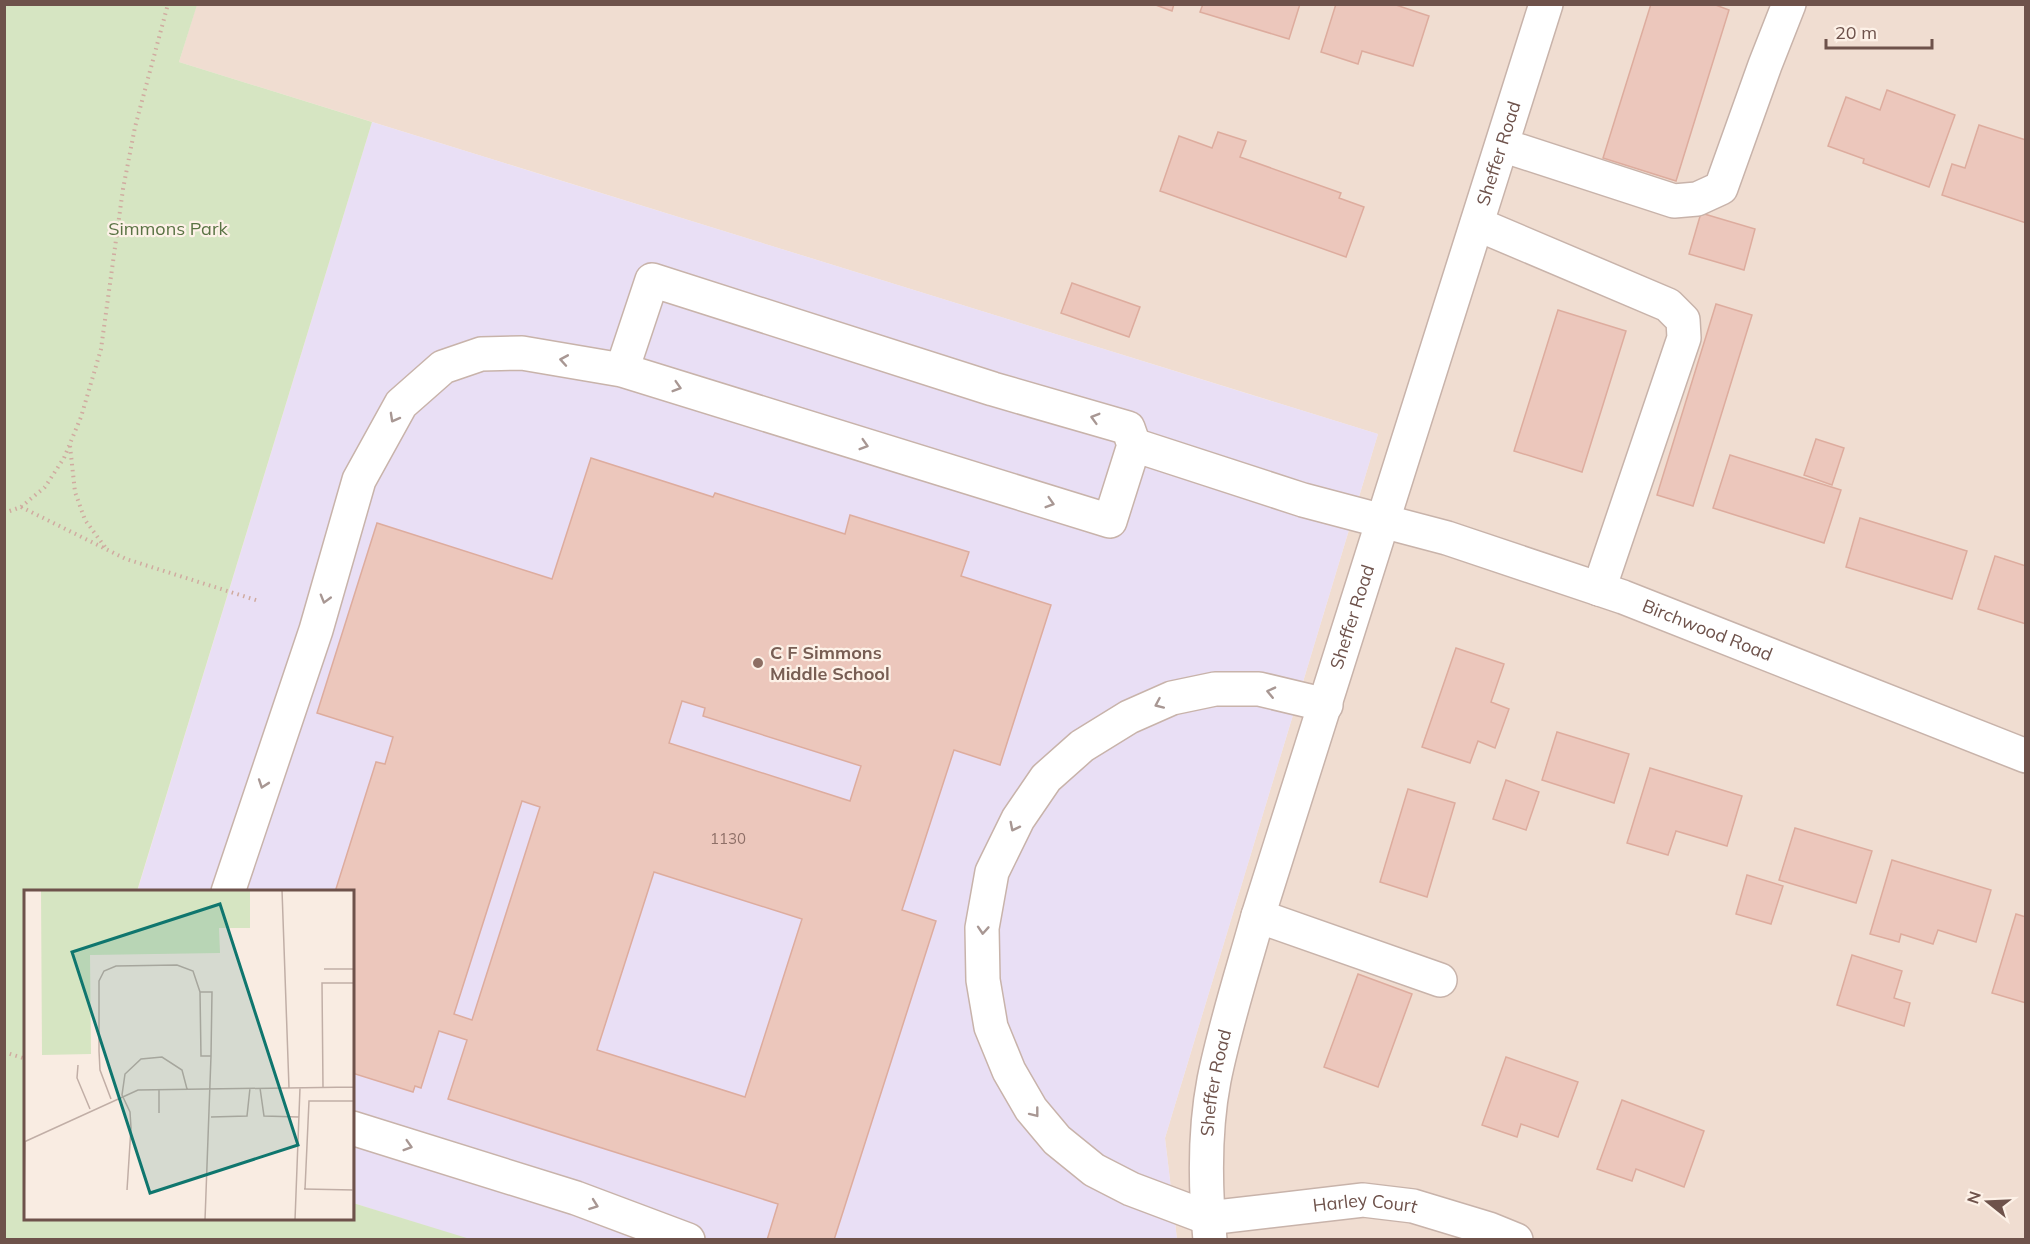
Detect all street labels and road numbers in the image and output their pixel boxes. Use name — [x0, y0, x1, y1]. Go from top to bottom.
street label: Sheffer Road — [1471, 98, 1526, 209]
street label: Sheffer Road — [1325, 562, 1379, 672]
street label: Birchwood Road — [1639, 594, 1776, 666]
street label: Sheffer Road — [1195, 1027, 1236, 1137]
street label: Harley Court — [1311, 1188, 1421, 1218]

